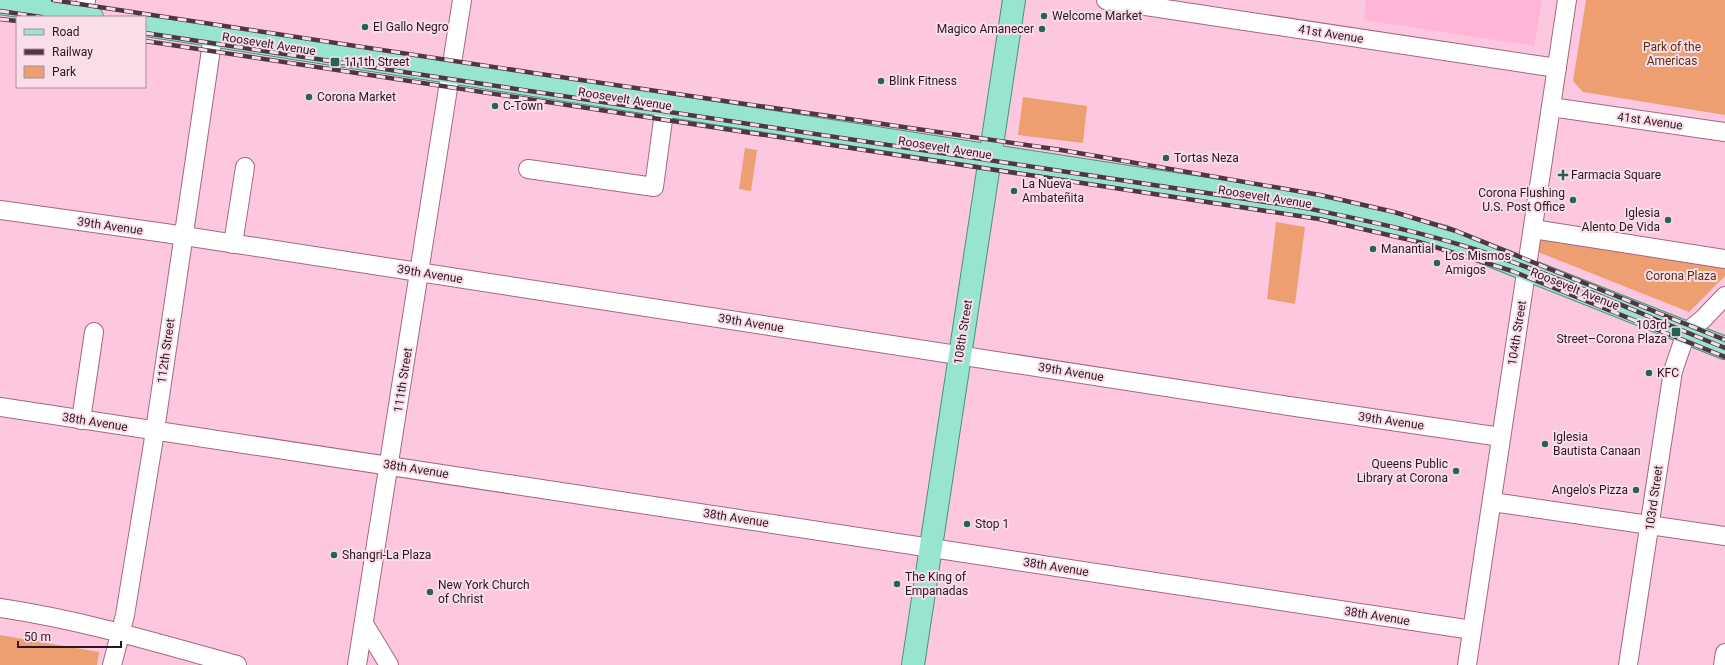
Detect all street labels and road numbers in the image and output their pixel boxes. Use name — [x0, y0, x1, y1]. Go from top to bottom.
street label: 41st Avenue — [1297, 22, 1365, 46]
street label: Roosevelt Avenue — [221, 30, 317, 58]
street label: Roosevelt Avenue — [577, 85, 673, 113]
street label: 41st Avenue — [1616, 109, 1684, 133]
street label: Roosevelt Avenue — [897, 134, 993, 162]
street label: Roosevelt Avenue — [1217, 183, 1313, 211]
street label: 39th Avenue — [76, 214, 144, 238]
street label: 39th Avenue — [396, 262, 464, 286]
street label: Roosevelt Avenue — [1528, 265, 1622, 313]
street label: 108th Street — [951, 299, 975, 365]
street label: 104th Street — [1505, 300, 1529, 366]
street label: 39th Avenue — [717, 311, 785, 335]
street label: 112th Street — [155, 318, 177, 384]
street label: 111th Street — [391, 347, 415, 413]
street label: 39th Avenue — [1037, 360, 1105, 384]
street label: 39th Avenue — [1357, 409, 1425, 433]
street label: 38th Avenue — [61, 410, 129, 434]
street label: 38th Avenue — [382, 457, 450, 481]
street label: 103rd Street — [1643, 464, 1666, 531]
street label: 38th Avenue — [702, 506, 770, 530]
street label: 38th Avenue — [1022, 555, 1090, 579]
street label: 38th Avenue — [1343, 604, 1411, 628]

